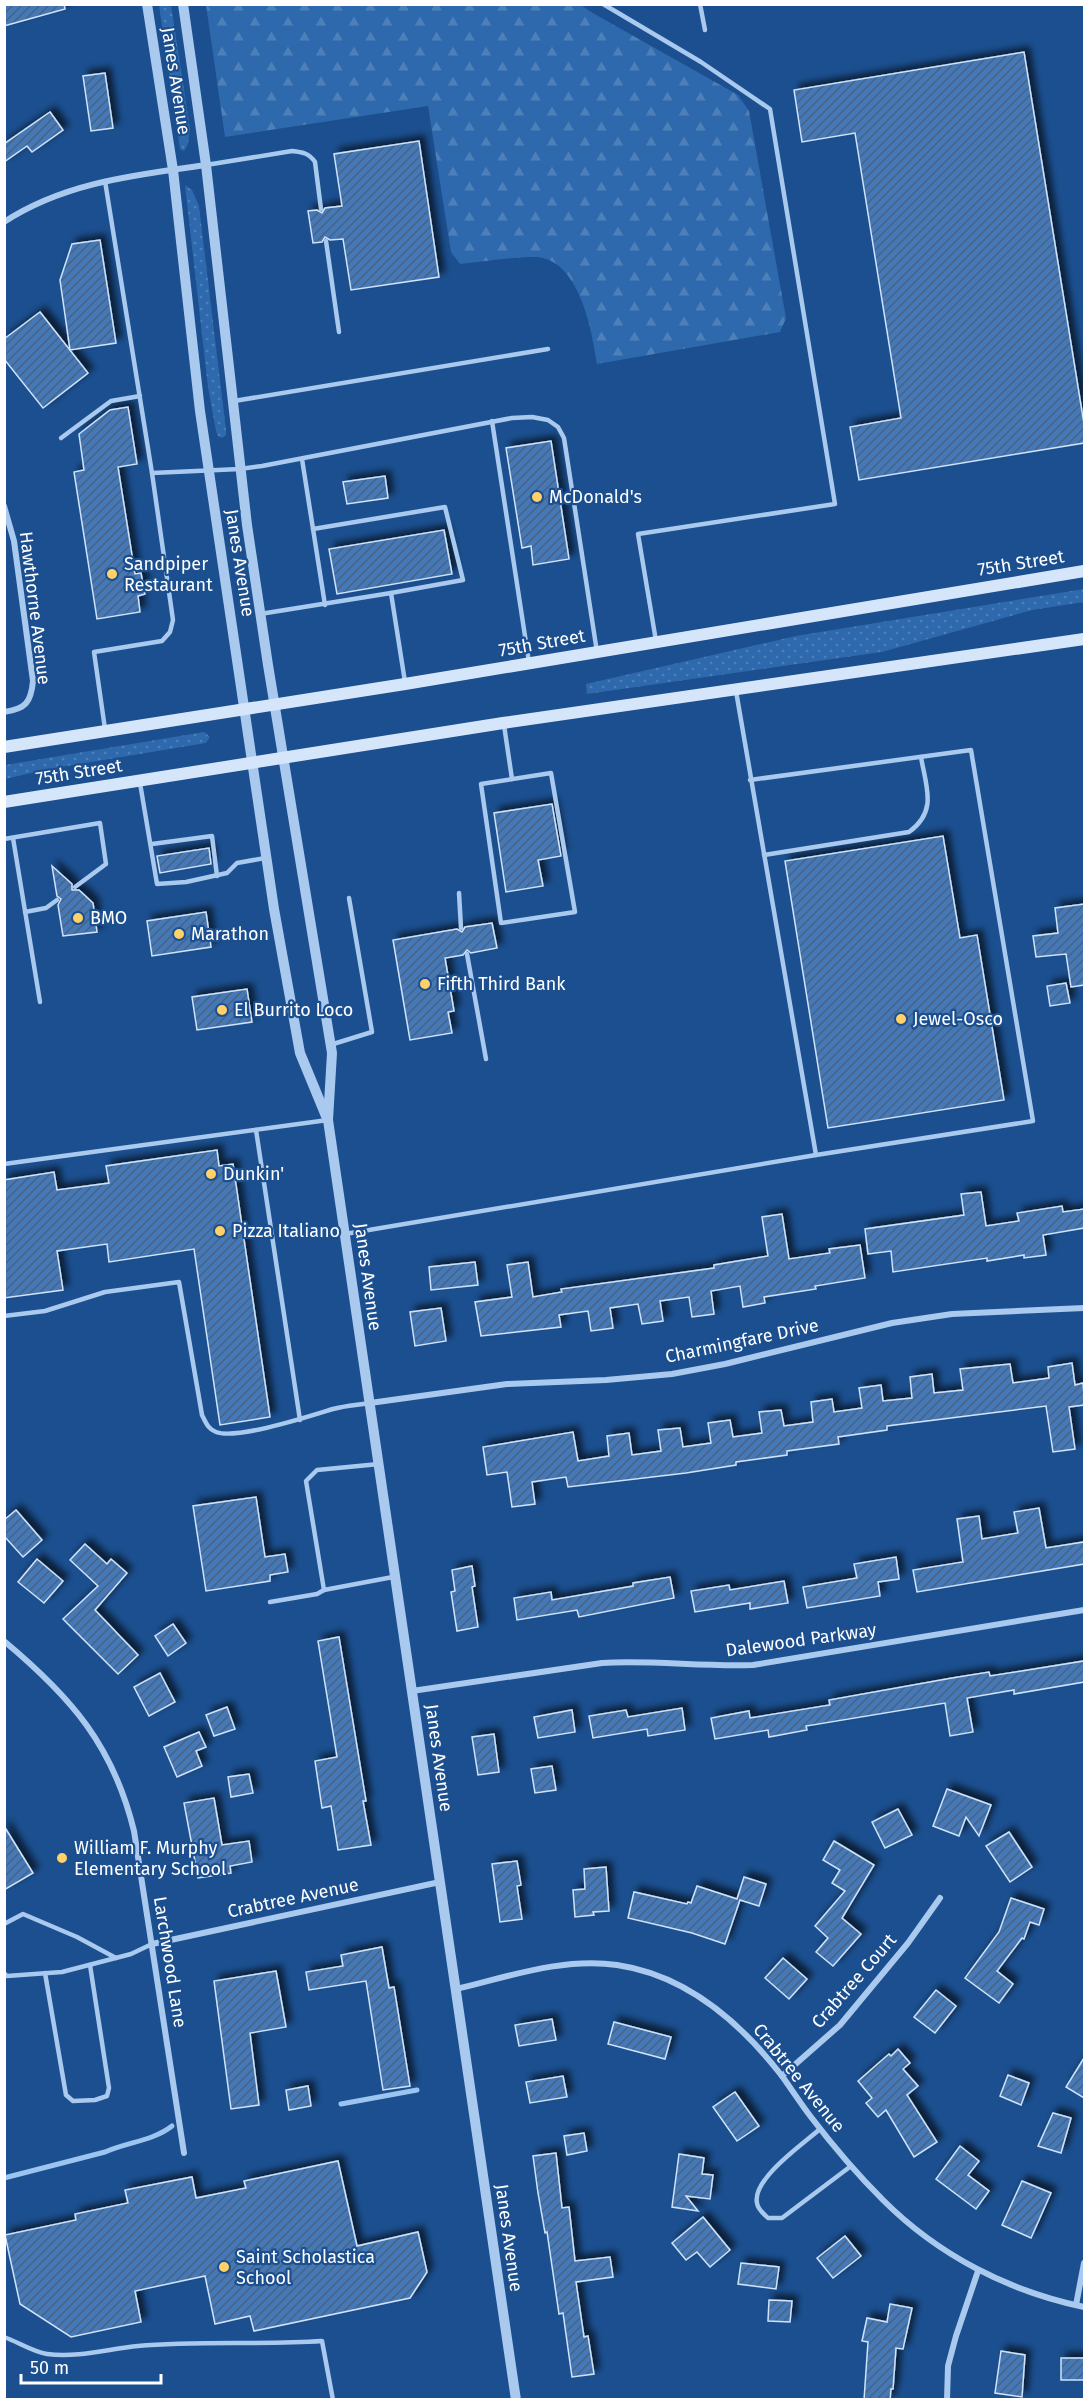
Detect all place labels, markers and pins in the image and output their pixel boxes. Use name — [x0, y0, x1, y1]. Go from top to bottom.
place label: McDonald's — [549, 486, 642, 508]
marker: McDonald's — [530, 490, 544, 504]
place label: Sandpiper Restaurant — [124, 553, 213, 596]
marker: Sandpiper Restaurant — [105, 567, 119, 581]
place label: BMO — [90, 907, 127, 929]
marker: BMO — [71, 911, 85, 925]
place label: Marathon — [191, 923, 269, 945]
marker: Marathon — [172, 927, 186, 941]
place label: Fifth Third Bank — [437, 973, 566, 995]
marker: Fifth Third Bank — [418, 977, 432, 991]
place label: El Burrito Loco — [234, 999, 353, 1021]
marker: El Burrito Loco — [215, 1003, 229, 1017]
place label: Jewel-Osco — [913, 1008, 1003, 1030]
marker: Jewel-Osco — [894, 1012, 908, 1026]
place label: Dunkin' — [223, 1163, 284, 1185]
marker: Dunkin' — [204, 1167, 218, 1181]
place label: Pizza Italiano — [232, 1220, 340, 1242]
marker: Pizza Italiano — [213, 1224, 227, 1238]
place label: William F. Murphy Elementary School — [74, 1837, 226, 1880]
marker: William F. Murphy Elementary School — [55, 1851, 69, 1865]
place label: Saint Scholastica School — [236, 2246, 375, 2289]
marker: Saint Scholastica School — [217, 2260, 231, 2274]

